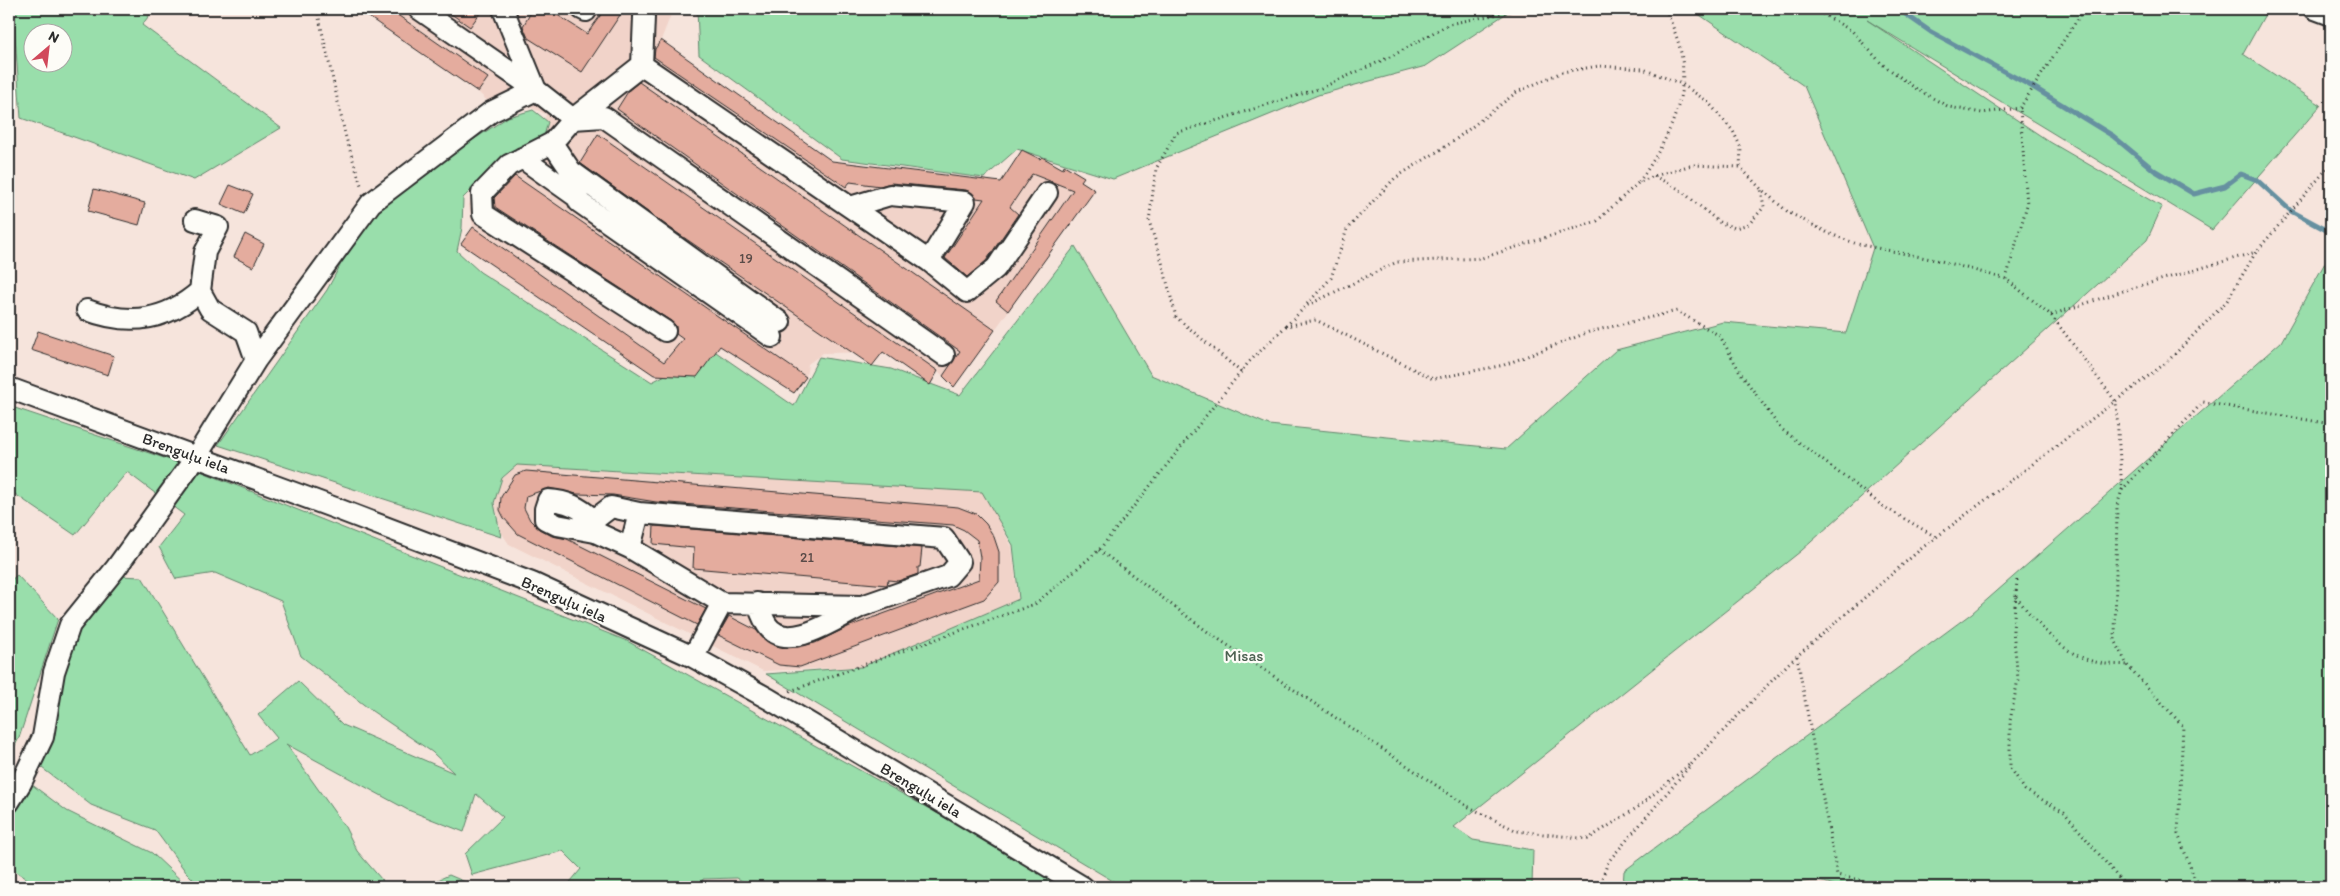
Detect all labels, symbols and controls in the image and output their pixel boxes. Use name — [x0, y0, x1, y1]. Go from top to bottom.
north arrow — [22, 22, 72, 72]
text: N — [46, 27, 62, 47]
house number: 19 — [739, 250, 753, 267]
street label: Brenguļu iela — [140, 428, 233, 478]
house number: 21 — [800, 549, 814, 566]
street label: Brenguļu iela — [518, 572, 610, 627]
park label: Misas — [1225, 646, 1263, 665]
street label: Brenguļu iela — [877, 758, 966, 822]

